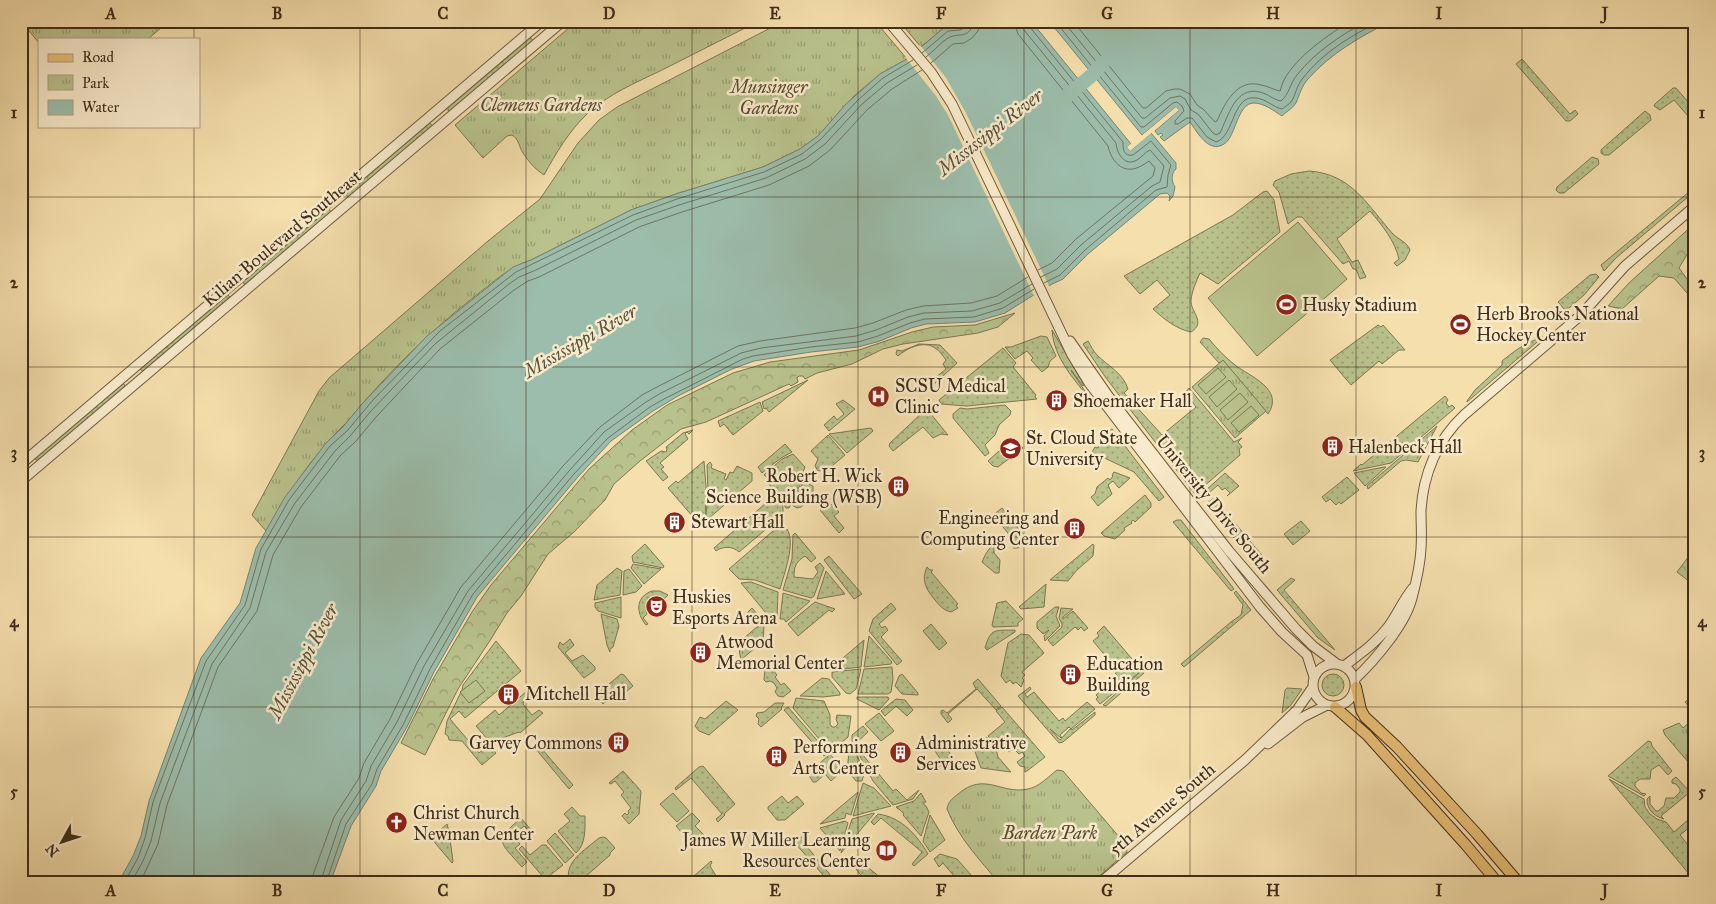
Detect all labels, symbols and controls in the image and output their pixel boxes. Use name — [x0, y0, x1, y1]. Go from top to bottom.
text: A — [105, 4, 117, 23]
text: B — [272, 4, 282, 23]
text: C — [438, 4, 449, 23]
text: D — [603, 4, 616, 23]
text: E — [769, 4, 781, 23]
text: F — [936, 4, 947, 23]
text: G — [1101, 4, 1113, 23]
text: H — [1266, 4, 1280, 23]
text: I — [1436, 4, 1443, 23]
text: J — [1600, 4, 1609, 24]
legend — [38, 38, 200, 128]
text: Road — [82, 48, 114, 66]
text: Park — [82, 74, 109, 92]
park label: Munsinger Gardens — [728, 76, 809, 119]
water label: Mississippi River — [931, 83, 1049, 182]
park label: Clemens Gardens — [480, 94, 603, 116]
text: Water — [82, 98, 119, 116]
text: 1 — [11, 103, 18, 122]
text: 1 — [1699, 103, 1706, 122]
street label: Kilian Boulevard Southeast — [198, 165, 367, 311]
text: 2 — [10, 273, 19, 292]
text: 2 — [1698, 273, 1707, 292]
sports icon: Husky Stadium — [1274, 293, 1298, 317]
place label: Husky Stadium — [1302, 294, 1417, 316]
water label: Mississippi River — [517, 299, 642, 385]
place label: Herb Brooks National Hockey Center — [1476, 303, 1639, 346]
sports icon: Herb Brooks National Hockey Center — [1448, 312, 1472, 336]
place label: SCSU Medical Clinic — [895, 375, 1006, 418]
hospital icon: SCSU Medical Clinic — [867, 384, 891, 408]
building icon: Shoemaker Hall — [1045, 389, 1069, 413]
place label: Shoemaker Hall — [1073, 390, 1192, 412]
place label: St. Cloud State University — [1026, 427, 1137, 470]
street label: University Drive South — [1151, 430, 1277, 578]
building icon: Halenbeck Hall — [1320, 435, 1344, 459]
school or university icon: St. Cloud State University — [998, 436, 1022, 460]
place label: Halenbeck Hall — [1348, 436, 1462, 458]
text: 3 — [11, 443, 17, 463]
text: 3 — [1699, 443, 1705, 463]
place label: Robert H. Wick Science Building (WSB) — [706, 465, 883, 509]
building icon: Robert H. Wick Science Building (WSB) — [886, 474, 910, 498]
place label: Engineering and Computing Center — [920, 507, 1059, 551]
building icon: Stewart Hall — [663, 510, 687, 534]
place label: Stewart Hall — [691, 511, 785, 533]
building icon: Engineering and Computing Center — [1063, 516, 1087, 540]
place label: Huskies Esports Arena — [672, 586, 777, 629]
theatre icon: Huskies Esports Arena — [644, 595, 668, 619]
water label: Mississippi River — [262, 598, 344, 725]
text: 4 — [10, 612, 20, 632]
text: 4 — [1698, 612, 1708, 632]
place label: Atwood Memorial Center — [715, 631, 844, 674]
building icon: Atwood Memorial Center — [688, 640, 712, 664]
place label: Education Building — [1086, 653, 1163, 697]
building icon: Education Building — [1058, 662, 1082, 686]
building icon: Mitchell Hall — [497, 682, 521, 706]
place label: Mitchell Hall — [525, 683, 626, 705]
building icon: Garvey Commons — [606, 731, 630, 755]
place label: Garvey Commons — [469, 732, 602, 754]
place label: Administrative Services — [915, 732, 1026, 775]
place label: Performing Arts Center — [792, 736, 879, 779]
building icon: Administrative Services — [888, 741, 912, 765]
building icon: Performing Arts Center — [765, 745, 789, 769]
street label: 5th Avenue South — [1104, 758, 1220, 860]
text: 5 — [10, 782, 18, 801]
text: 5 — [1698, 782, 1706, 801]
place label: Christ Church Newman Center — [413, 802, 534, 845]
church icon: Christ Church Newman Center — [385, 811, 409, 835]
north arrow — [38, 816, 88, 866]
park label: Barden Park — [1002, 822, 1097, 844]
place label: James W Miller Learning Resources Center — [680, 829, 871, 872]
library icon: James W Miller Learning Resources Center — [874, 838, 898, 862]
text: N — [42, 840, 63, 860]
text: A — [105, 881, 117, 900]
text: B — [272, 881, 282, 900]
text: C — [438, 881, 449, 900]
text: D — [603, 881, 616, 900]
text: E — [769, 881, 781, 900]
text: F — [936, 881, 947, 900]
text: G — [1101, 881, 1113, 900]
text: H — [1266, 881, 1280, 900]
text: I — [1436, 881, 1443, 900]
text: J — [1600, 881, 1609, 901]

